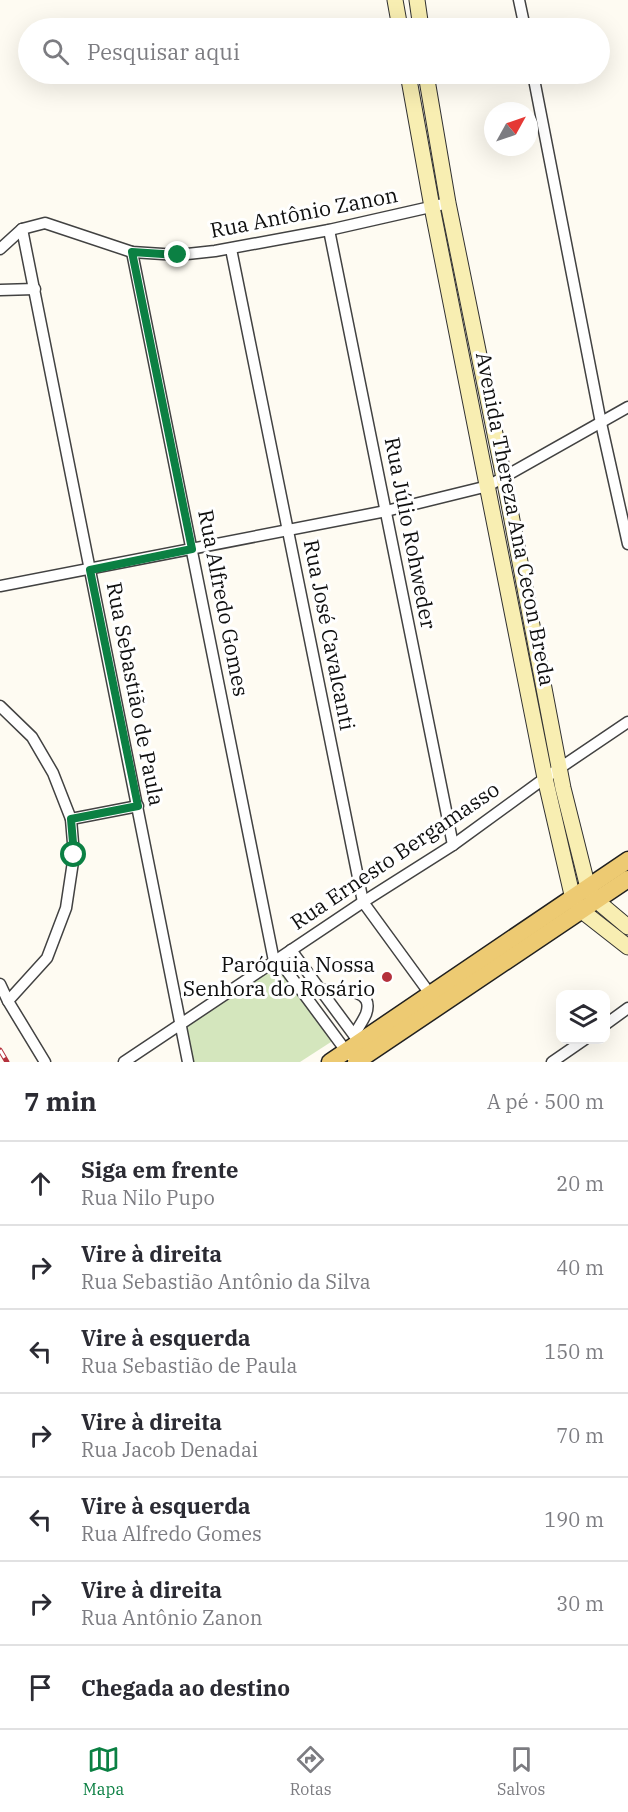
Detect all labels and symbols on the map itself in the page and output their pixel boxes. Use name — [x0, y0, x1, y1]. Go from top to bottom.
north arrow — [484, 102, 538, 156]
street label: Rua Antônio Zanon — [208, 180, 400, 244]
route end — [164, 241, 190, 267]
street label: Avenida Thereza Ana Cecon Breda — [470, 350, 562, 688]
street label: Rua Júlio Rohweder — [379, 434, 443, 632]
street label: Rua Alfredo Gomes — [192, 507, 256, 699]
street label: Rua José Cavalcanti — [298, 537, 362, 733]
street label: Rua Sebastião de Paula — [101, 580, 171, 808]
street label: Rua Ernesto Bergamasso — [285, 775, 504, 936]
route start — [60, 841, 86, 867]
place label: Paróquia Nossa Senhora do Rosário — [183, 950, 375, 1002]
marker: Paróquia Nossa Senhora do Rosário — [380, 970, 394, 984]

